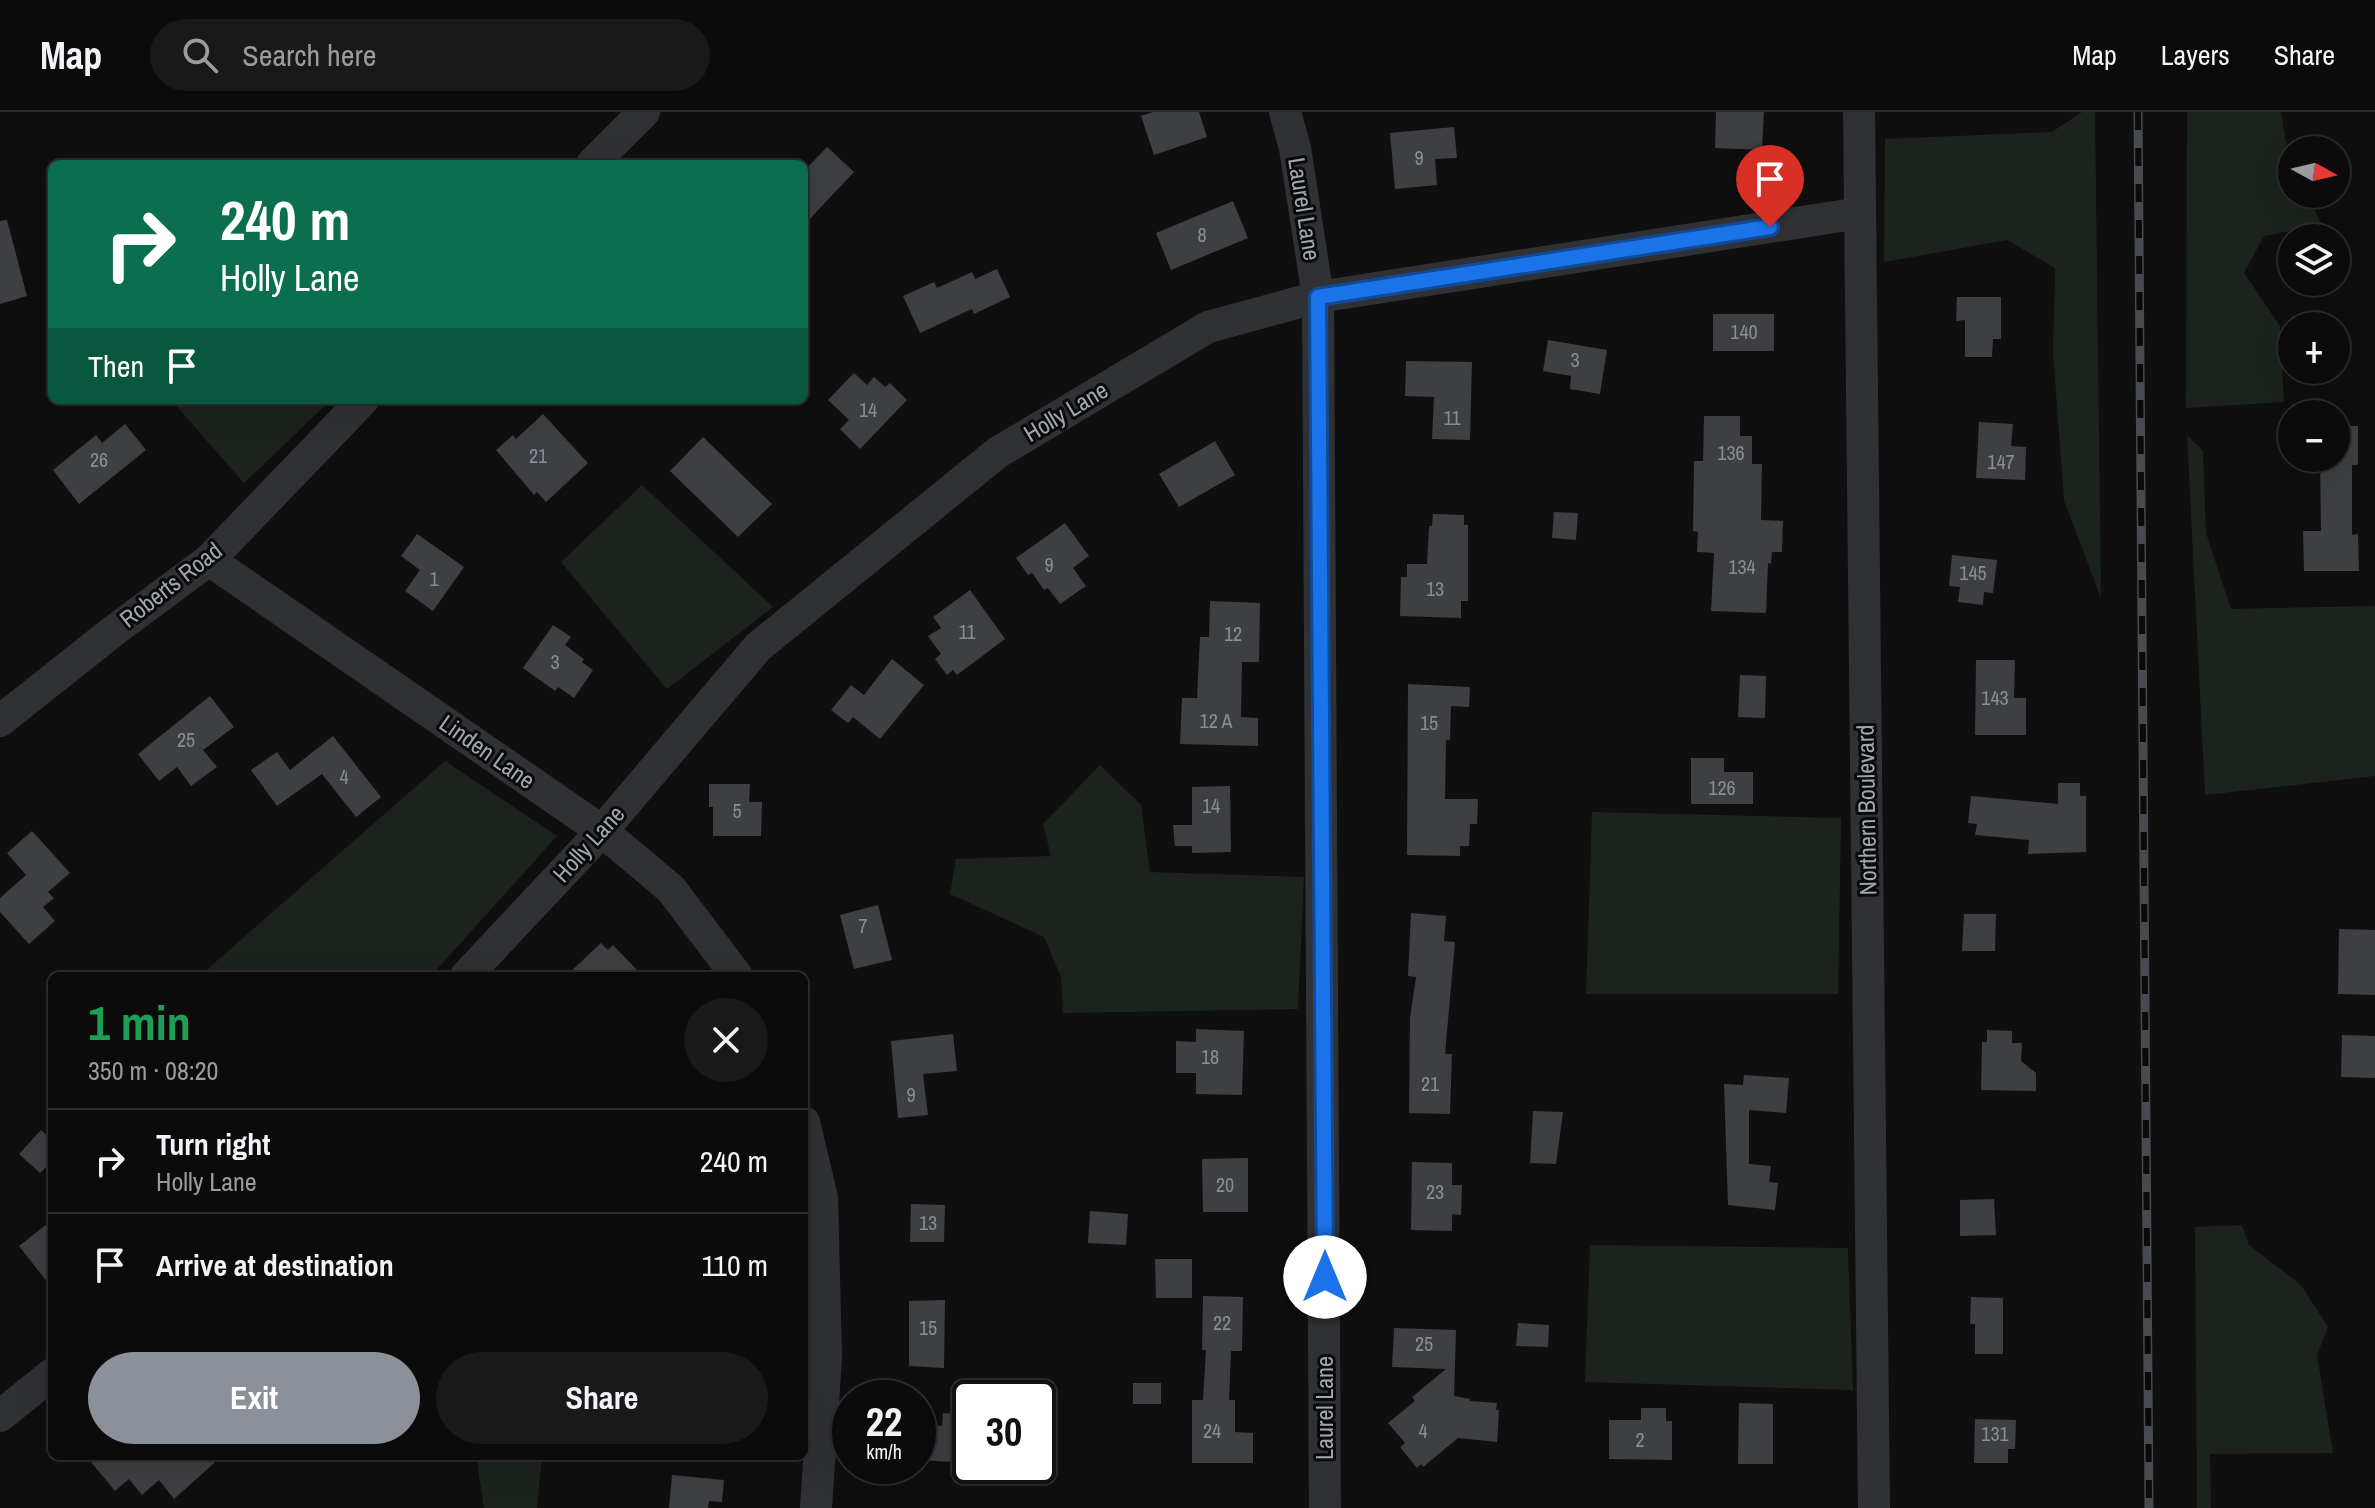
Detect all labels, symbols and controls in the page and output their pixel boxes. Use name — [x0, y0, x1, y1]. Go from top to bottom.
search box — [150, 19, 710, 91]
text: Map — [40, 30, 102, 81]
icon: search — [178, 33, 222, 77]
text: Search here — [242, 35, 376, 75]
text: Map — [2072, 36, 2117, 74]
text: Layers — [2161, 36, 2230, 74]
text: Share — [2274, 36, 2335, 74]
north arrow — [2278, 136, 2350, 208]
map controls — [2278, 136, 2350, 472]
house number: 9 — [1414, 144, 1424, 171]
pin — [1736, 145, 1804, 227]
street label: Laurel Lane — [1281, 155, 1329, 263]
icon: arrive — [1748, 157, 1792, 201]
text: 240 m — [220, 182, 350, 257]
icon: right — [88, 192, 192, 296]
house number: 8 — [1197, 221, 1207, 248]
button: layers — [2278, 224, 2350, 296]
text: Holly Lane — [220, 254, 359, 302]
button: + — [2278, 312, 2350, 384]
house number: 140 — [1730, 318, 1758, 345]
icon: arrive — [160, 344, 204, 388]
text: Then — [88, 346, 144, 386]
house number: 3 — [1570, 346, 1580, 373]
street label: Holly Lane — [1017, 373, 1114, 449]
house number: 14 — [859, 396, 877, 423]
button: − — [2278, 400, 2350, 472]
house number: 11 — [1443, 404, 1461, 431]
house number: 136 — [1717, 439, 1745, 466]
house number: 21 — [529, 442, 547, 469]
house number: 26 — [90, 446, 108, 473]
house number: 147 — [1987, 448, 2015, 475]
street label: Roberts Road — [113, 534, 228, 634]
house number: 9 — [1044, 551, 1054, 578]
house number: 134 — [1728, 553, 1756, 580]
house number: 145 — [1959, 559, 1987, 586]
house number: 1 — [429, 565, 439, 592]
house number: 13 — [1426, 575, 1444, 602]
house number: 11 — [958, 618, 976, 645]
house number: 12 — [1224, 620, 1242, 647]
house number: 3 — [550, 648, 560, 675]
house number: 143 — [1981, 684, 2009, 711]
street label: Linden Lane — [434, 707, 542, 796]
house number: 12 A — [1200, 707, 1232, 734]
house number: 15 — [1420, 709, 1438, 736]
street label: Northern Boulevard — [1849, 724, 1883, 896]
house number: 25 — [177, 726, 195, 753]
house number: 4 — [339, 763, 349, 790]
house number: 126 — [1708, 774, 1736, 801]
house number: 14 — [1202, 792, 1220, 819]
house number: 5 — [732, 797, 742, 824]
street label: Holly Lane — [545, 798, 631, 889]
house number: 7 — [858, 912, 868, 939]
text: 1 min — [88, 990, 191, 1055]
button: close — [684, 998, 768, 1082]
house number: 18 — [1201, 1043, 1219, 1070]
text: 350 m · 08:20 — [88, 1053, 218, 1088]
house number: 21 — [1421, 1070, 1439, 1097]
house number: 9 — [906, 1081, 916, 1108]
text: Turn right — [156, 1124, 270, 1164]
icon: right — [88, 1139, 132, 1183]
text: 240 m — [700, 1141, 768, 1181]
text: Holly Lane — [156, 1164, 257, 1199]
house number: 20 — [1216, 1171, 1234, 1198]
house number: 23 — [1426, 1178, 1444, 1205]
house number: 13 — [919, 1209, 937, 1236]
position arrow — [1283, 1235, 1367, 1319]
icon: arrive — [88, 1243, 132, 1287]
text: Arrive at destination — [156, 1245, 394, 1285]
text: 110 m — [701, 1245, 768, 1285]
house number: 22 — [1213, 1309, 1231, 1336]
house number: 15 — [919, 1314, 937, 1341]
house number: 25 — [1415, 1330, 1433, 1357]
button: Exit — [88, 1352, 420, 1444]
button: Share — [436, 1352, 768, 1444]
street label: Laurel Lane — [1308, 1356, 1340, 1460]
speed limit sign: 30 — [952, 1380, 1056, 1484]
text: 22 — [866, 1395, 902, 1448]
house number: 24 — [1203, 1417, 1221, 1444]
house number: 4 — [1418, 1417, 1428, 1444]
house number: 131 — [1981, 1420, 2009, 1447]
house number: 2 — [1635, 1426, 1645, 1453]
text: km/h — [866, 1438, 902, 1465]

